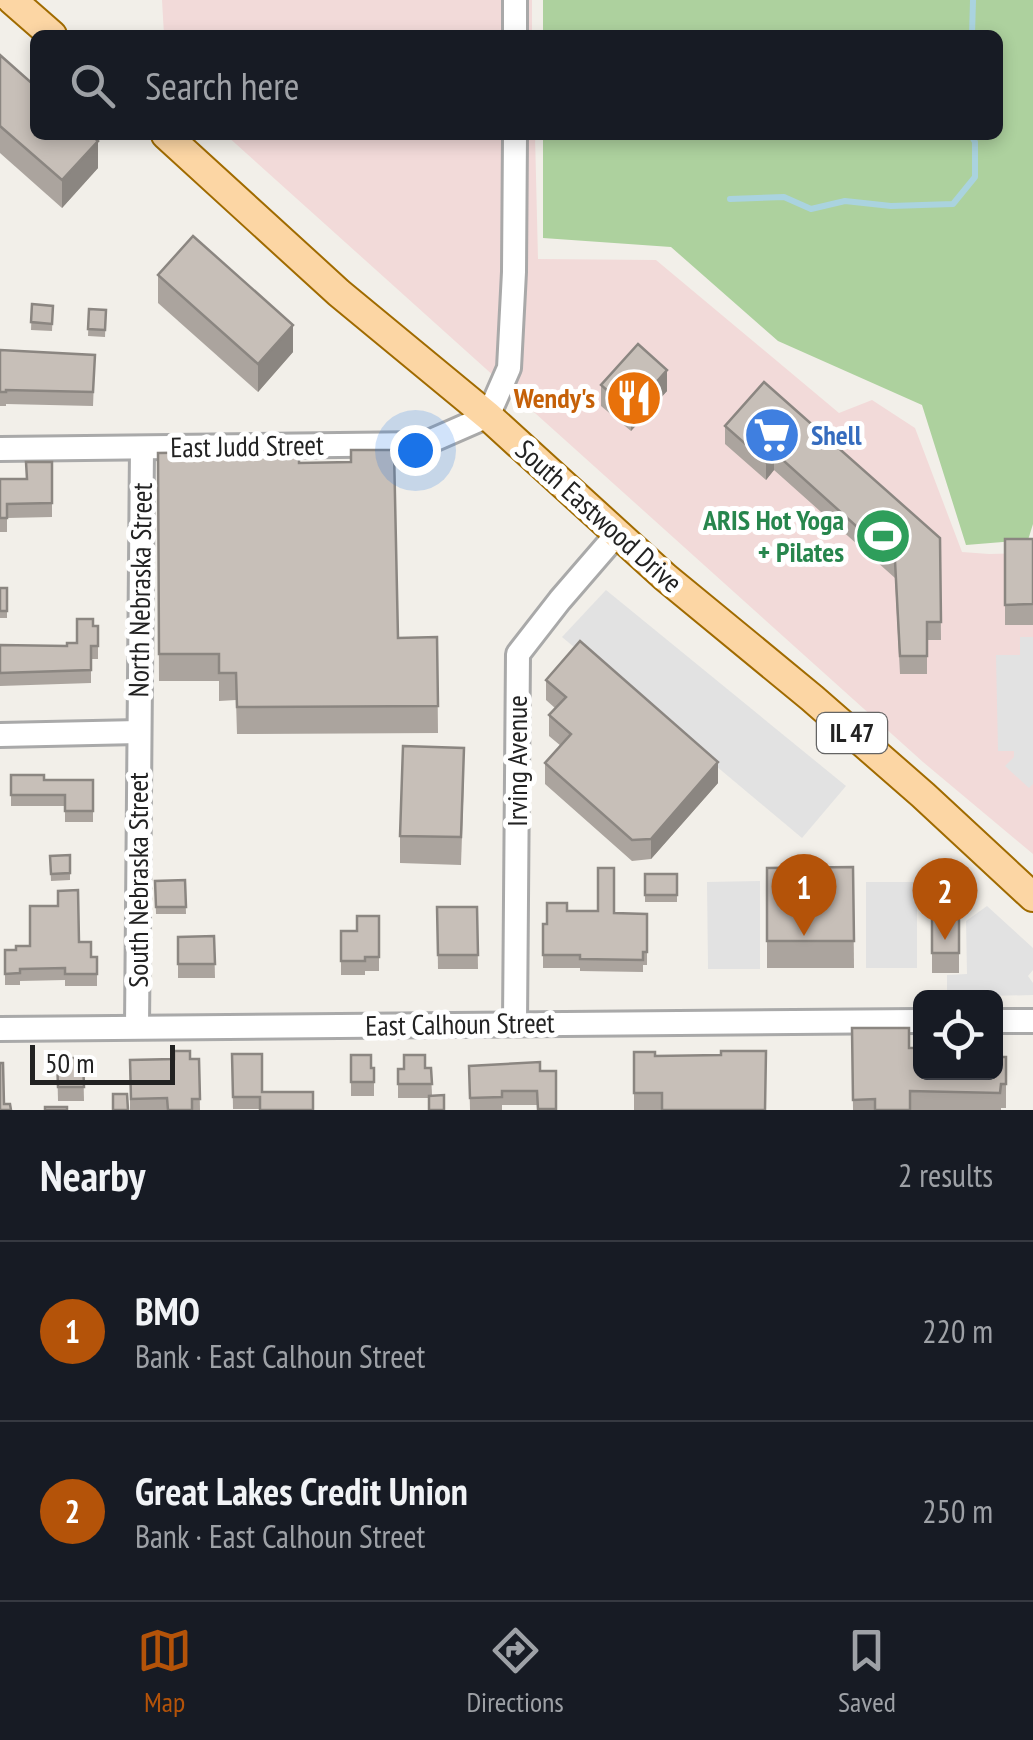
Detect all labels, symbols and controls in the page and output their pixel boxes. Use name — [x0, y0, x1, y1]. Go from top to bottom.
search box — [30, 30, 1003, 140]
icon: search — [65, 58, 120, 113]
text: Search here — [145, 61, 299, 110]
restaurant icon: Wendy's — [604, 368, 664, 428]
place label: Wendy's — [513, 379, 595, 416]
supermarket icon: Shell — [742, 405, 802, 465]
place label: Shell — [811, 416, 862, 453]
your location — [390, 425, 441, 476]
street label: East Judd Street — [170, 426, 324, 465]
street label: South Eastwood Drive — [508, 431, 690, 600]
street label: North Nebraska Street — [119, 482, 160, 698]
place label: ARIS Hot Yoga + Pilates — [702, 501, 844, 570]
sports icon: ARIS Hot Yoga + Pilates — [853, 506, 913, 566]
street label: Irving Avenue — [498, 695, 535, 827]
road number: IL 47 — [817, 713, 887, 753]
street label: South Nebraska Street — [119, 772, 156, 988]
pin: 1 — [772, 854, 836, 936]
pin: 2 — [912, 858, 978, 940]
map controls — [913, 990, 1003, 1080]
button: locate — [913, 990, 1003, 1080]
street label: East Calhoun Street — [365, 1003, 555, 1044]
scale bar — [30, 1040, 175, 1084]
text: 50 m — [45, 1044, 94, 1081]
text: Nearby — [40, 1148, 145, 1203]
text: 2 results — [898, 1154, 993, 1196]
text: BMO — [135, 1286, 200, 1335]
text: 1 — [65, 1310, 80, 1352]
text: 220 m — [922, 1310, 993, 1352]
text: Bank · East Calhoun Street — [135, 1335, 425, 1377]
text: Great Lakes Credit Union — [135, 1466, 468, 1515]
text: 2 — [65, 1490, 80, 1532]
text: 250 m — [922, 1490, 993, 1532]
text: Bank · East Calhoun Street — [135, 1515, 425, 1557]
tab: Map — [137, 1623, 192, 1720]
tab: Directions — [466, 1623, 564, 1720]
tab: Saved — [838, 1623, 896, 1720]

